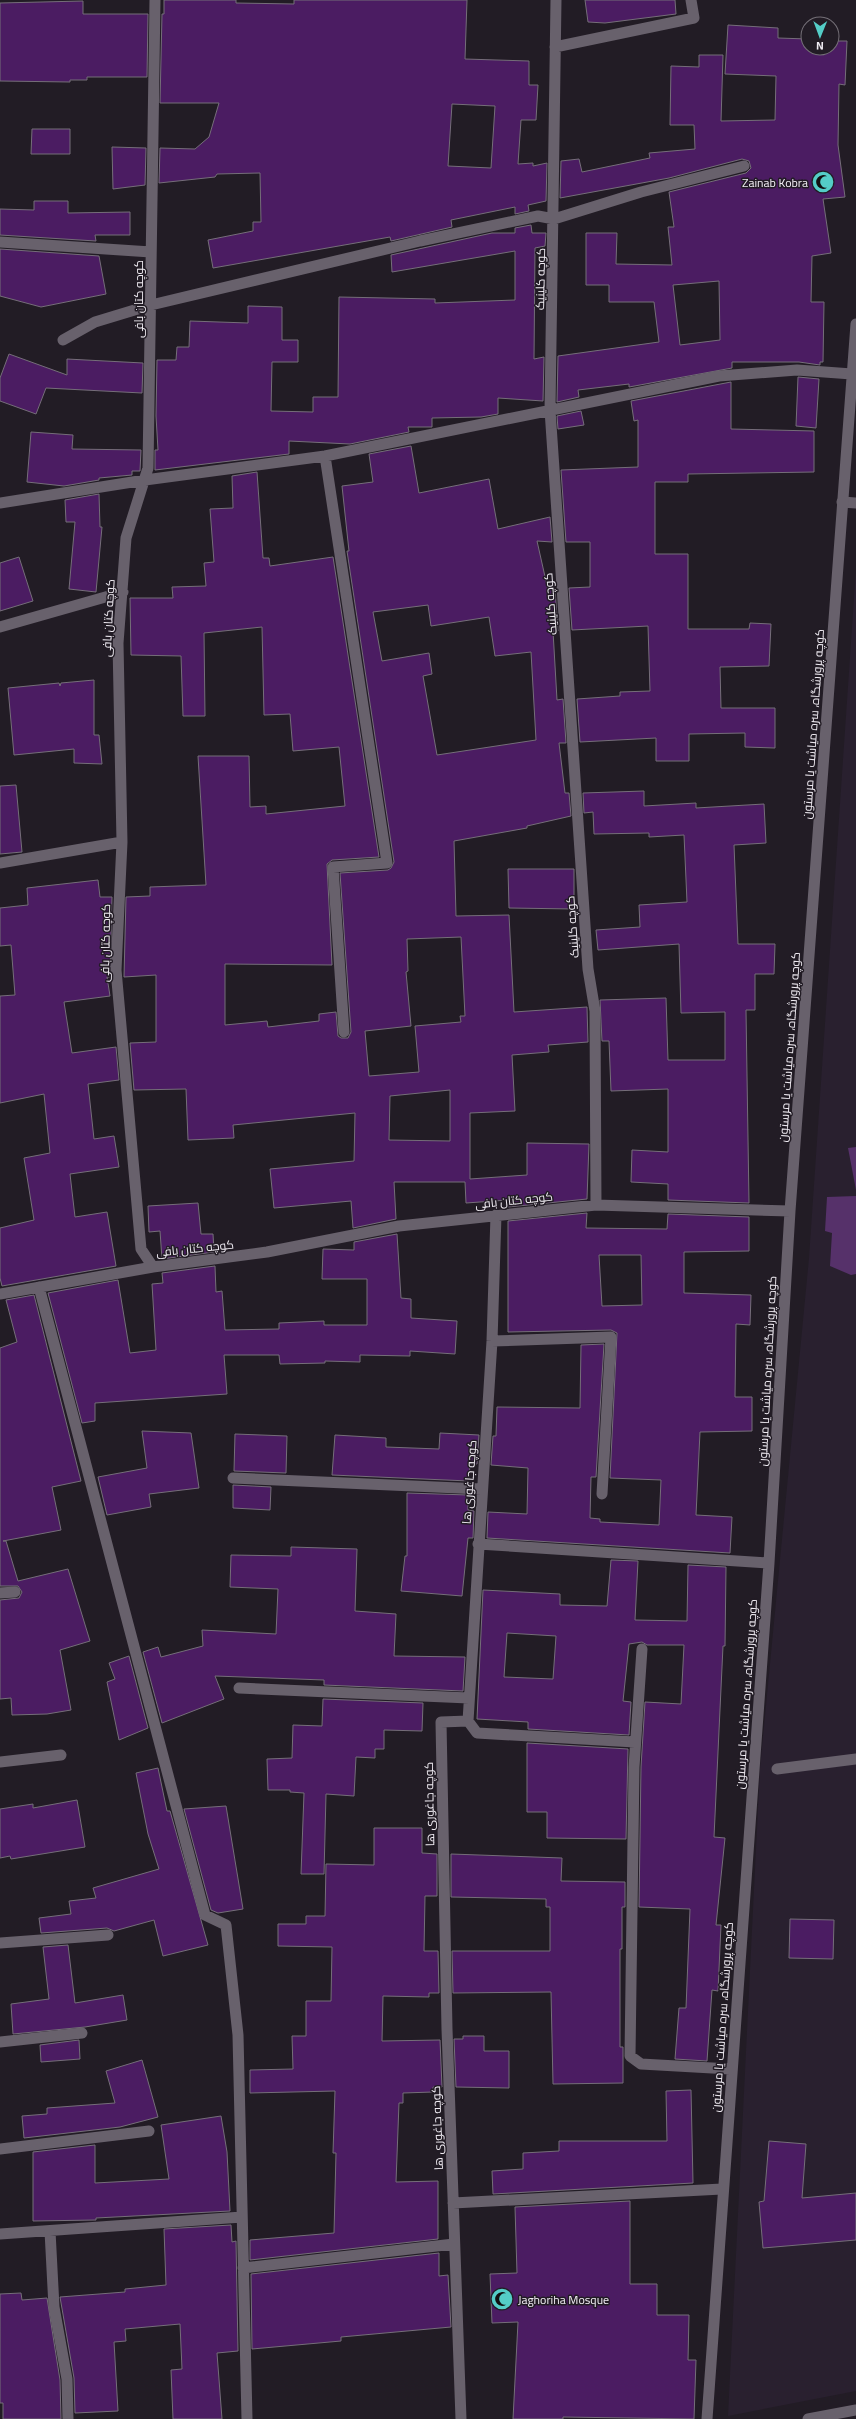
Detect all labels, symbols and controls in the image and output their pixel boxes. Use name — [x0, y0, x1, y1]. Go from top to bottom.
north arrow — [800, 16, 840, 56]
text: N — [816, 36, 824, 56]
mosque icon: Zainab Kobra — [810, 169, 836, 195]
place label: Zainab Kobra — [742, 171, 808, 194]
street label: کوچه کلینیک — [528, 248, 552, 310]
street label: کوچه کتان بافی — [127, 260, 150, 338]
street label: کوچه کلینیک — [536, 572, 564, 636]
street label: کوچه کتان بافی — [94, 578, 122, 658]
street label: کوچه پرورشگاه، سره میاشت یا مرستون — [795, 628, 831, 820]
street label: کوچه کلینیک — [558, 895, 586, 959]
street label: کوچه کتان بافی — [93, 904, 117, 982]
street label: کوچه پرورشگاه، سره میاشت یا مرستون — [771, 951, 807, 1143]
street label: کوچه کتان بافی — [474, 1184, 554, 1216]
street label: کوچه کتان بافی — [155, 1232, 235, 1264]
street label: کوچه پرورشگاه، سره میاشت یا مرستون — [751, 1275, 783, 1467]
street label: کوچه جاغوری ها — [455, 1439, 483, 1525]
street label: کوچه پرورشگاه، سره میاشت یا مرستون — [728, 1598, 764, 1790]
street label: کوچه جاغوری ها — [417, 1762, 441, 1846]
street label: کوچه پرورشگاه، سره میاشت یا مرستون — [704, 1921, 740, 2113]
street label: کوچه جاغوری ها — [424, 2085, 450, 2171]
mosque icon: Jaghoriha Mosque — [489, 2286, 515, 2312]
place label: Jaghoriha Mosque — [518, 2288, 609, 2311]

